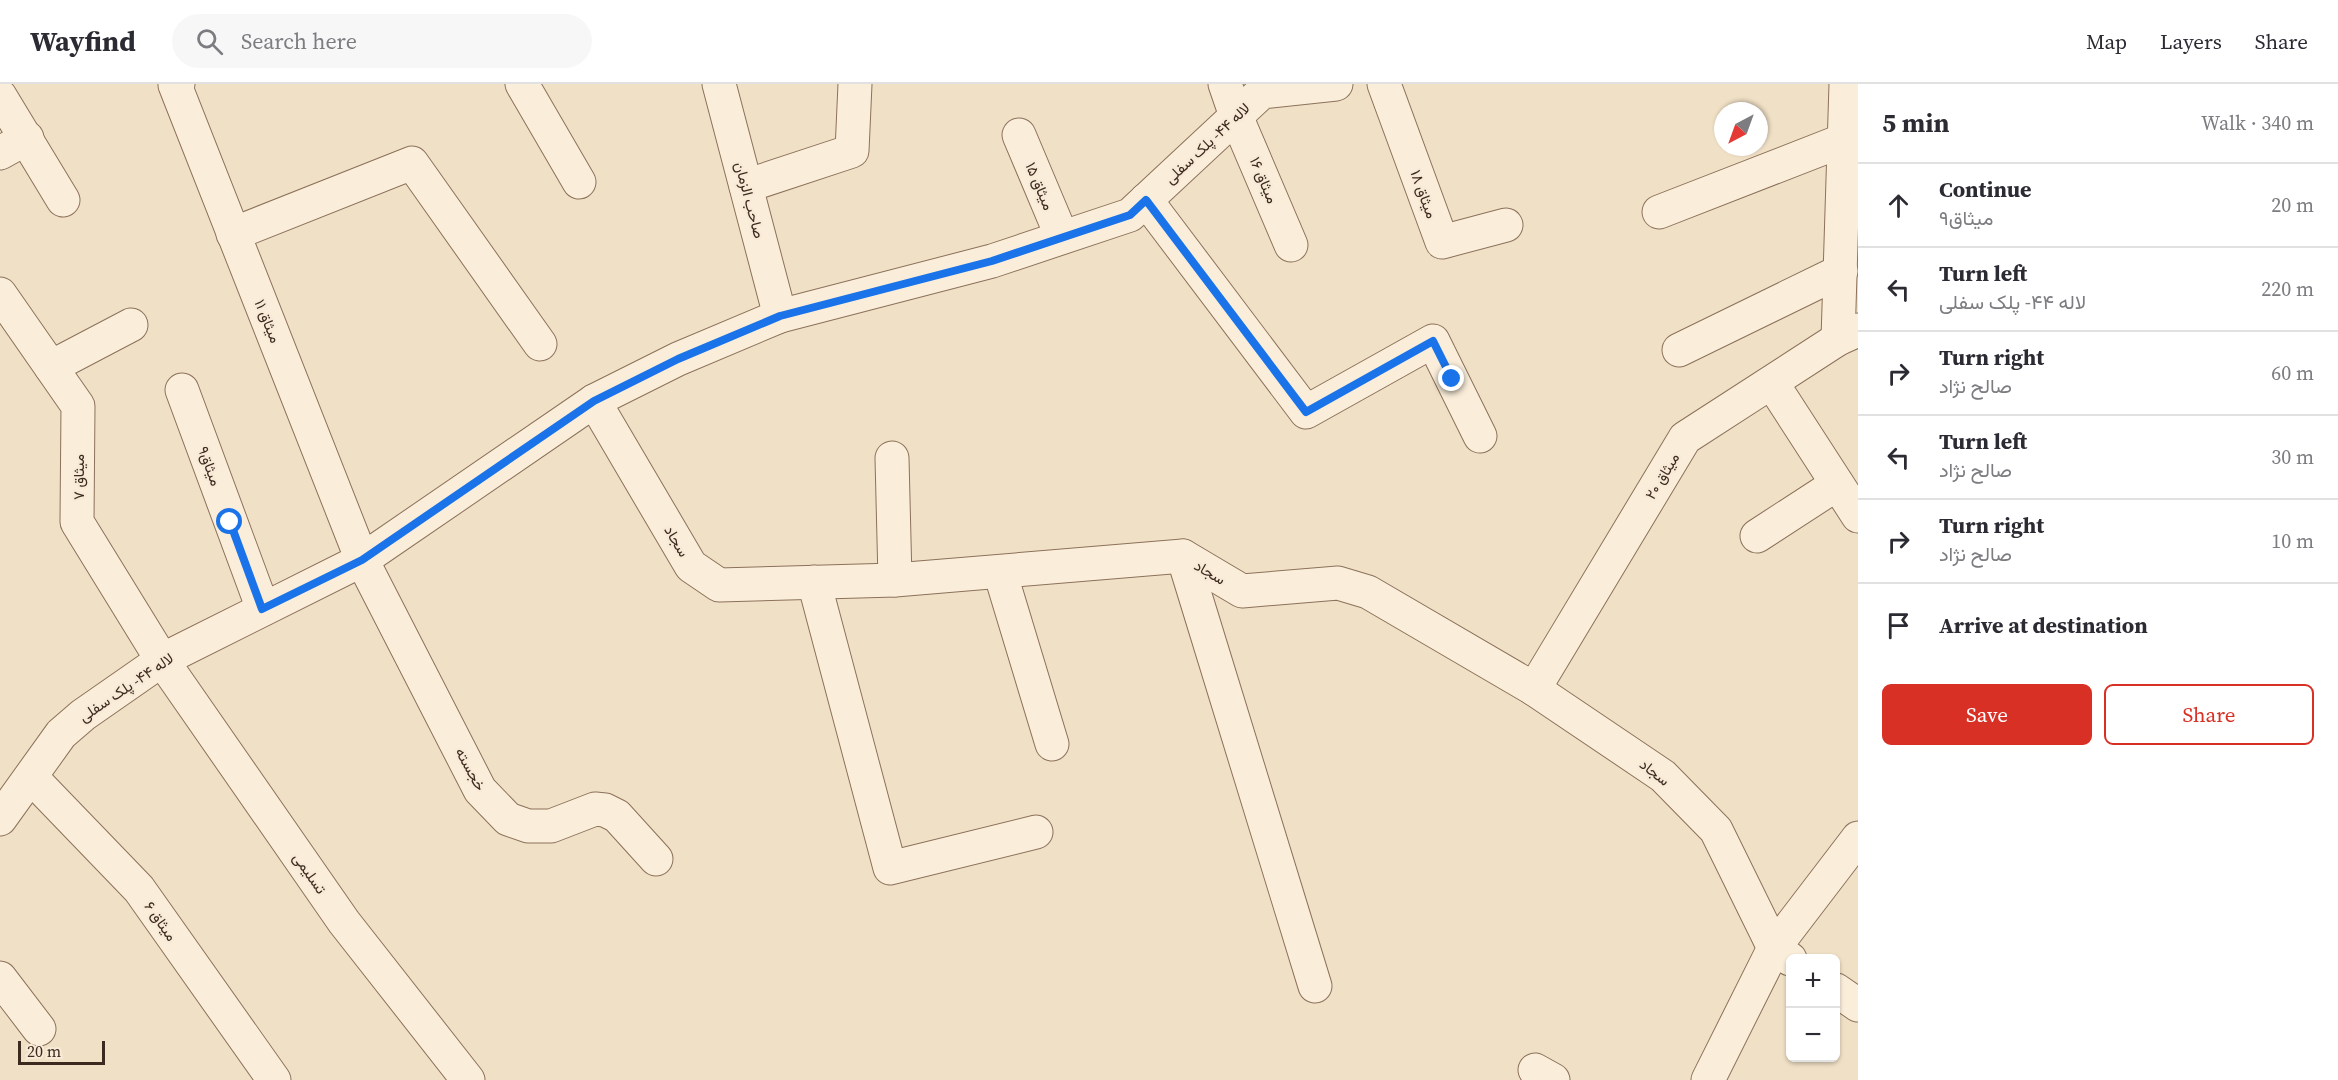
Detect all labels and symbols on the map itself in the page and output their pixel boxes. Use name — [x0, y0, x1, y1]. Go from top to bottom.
street label: لاله ۴۴- پلک سفلی — [1160, 98, 1254, 188]
north arrow — [1714, 102, 1768, 156]
street label: میثاق ۱۶ — [1245, 154, 1283, 206]
street label: صاحب الزمان — [730, 159, 770, 241]
street label: میثاق ۱۵ — [1021, 159, 1059, 213]
street label: میثاق ۱۸ — [1406, 167, 1442, 221]
street label: میثاق ۱۱ — [250, 296, 286, 346]
route end — [1438, 365, 1464, 391]
street label: میثاق۹ — [193, 443, 227, 489]
street label: میثاق ۲۰ — [1640, 449, 1684, 503]
street label: میثاق ۷ — [68, 454, 89, 500]
route start — [216, 508, 242, 534]
street label: سجاد — [659, 521, 695, 561]
street label: سجاد — [1190, 555, 1230, 589]
street label: لاله ۴۴- پلک سفلی — [74, 647, 178, 727]
street label: خجسته — [451, 744, 491, 794]
street label: سجاد — [1635, 754, 1675, 791]
street label: تسلیمی — [288, 848, 332, 898]
street label: میثاق ۶ — [140, 897, 182, 945]
scale bar — [18, 1038, 105, 1066]

